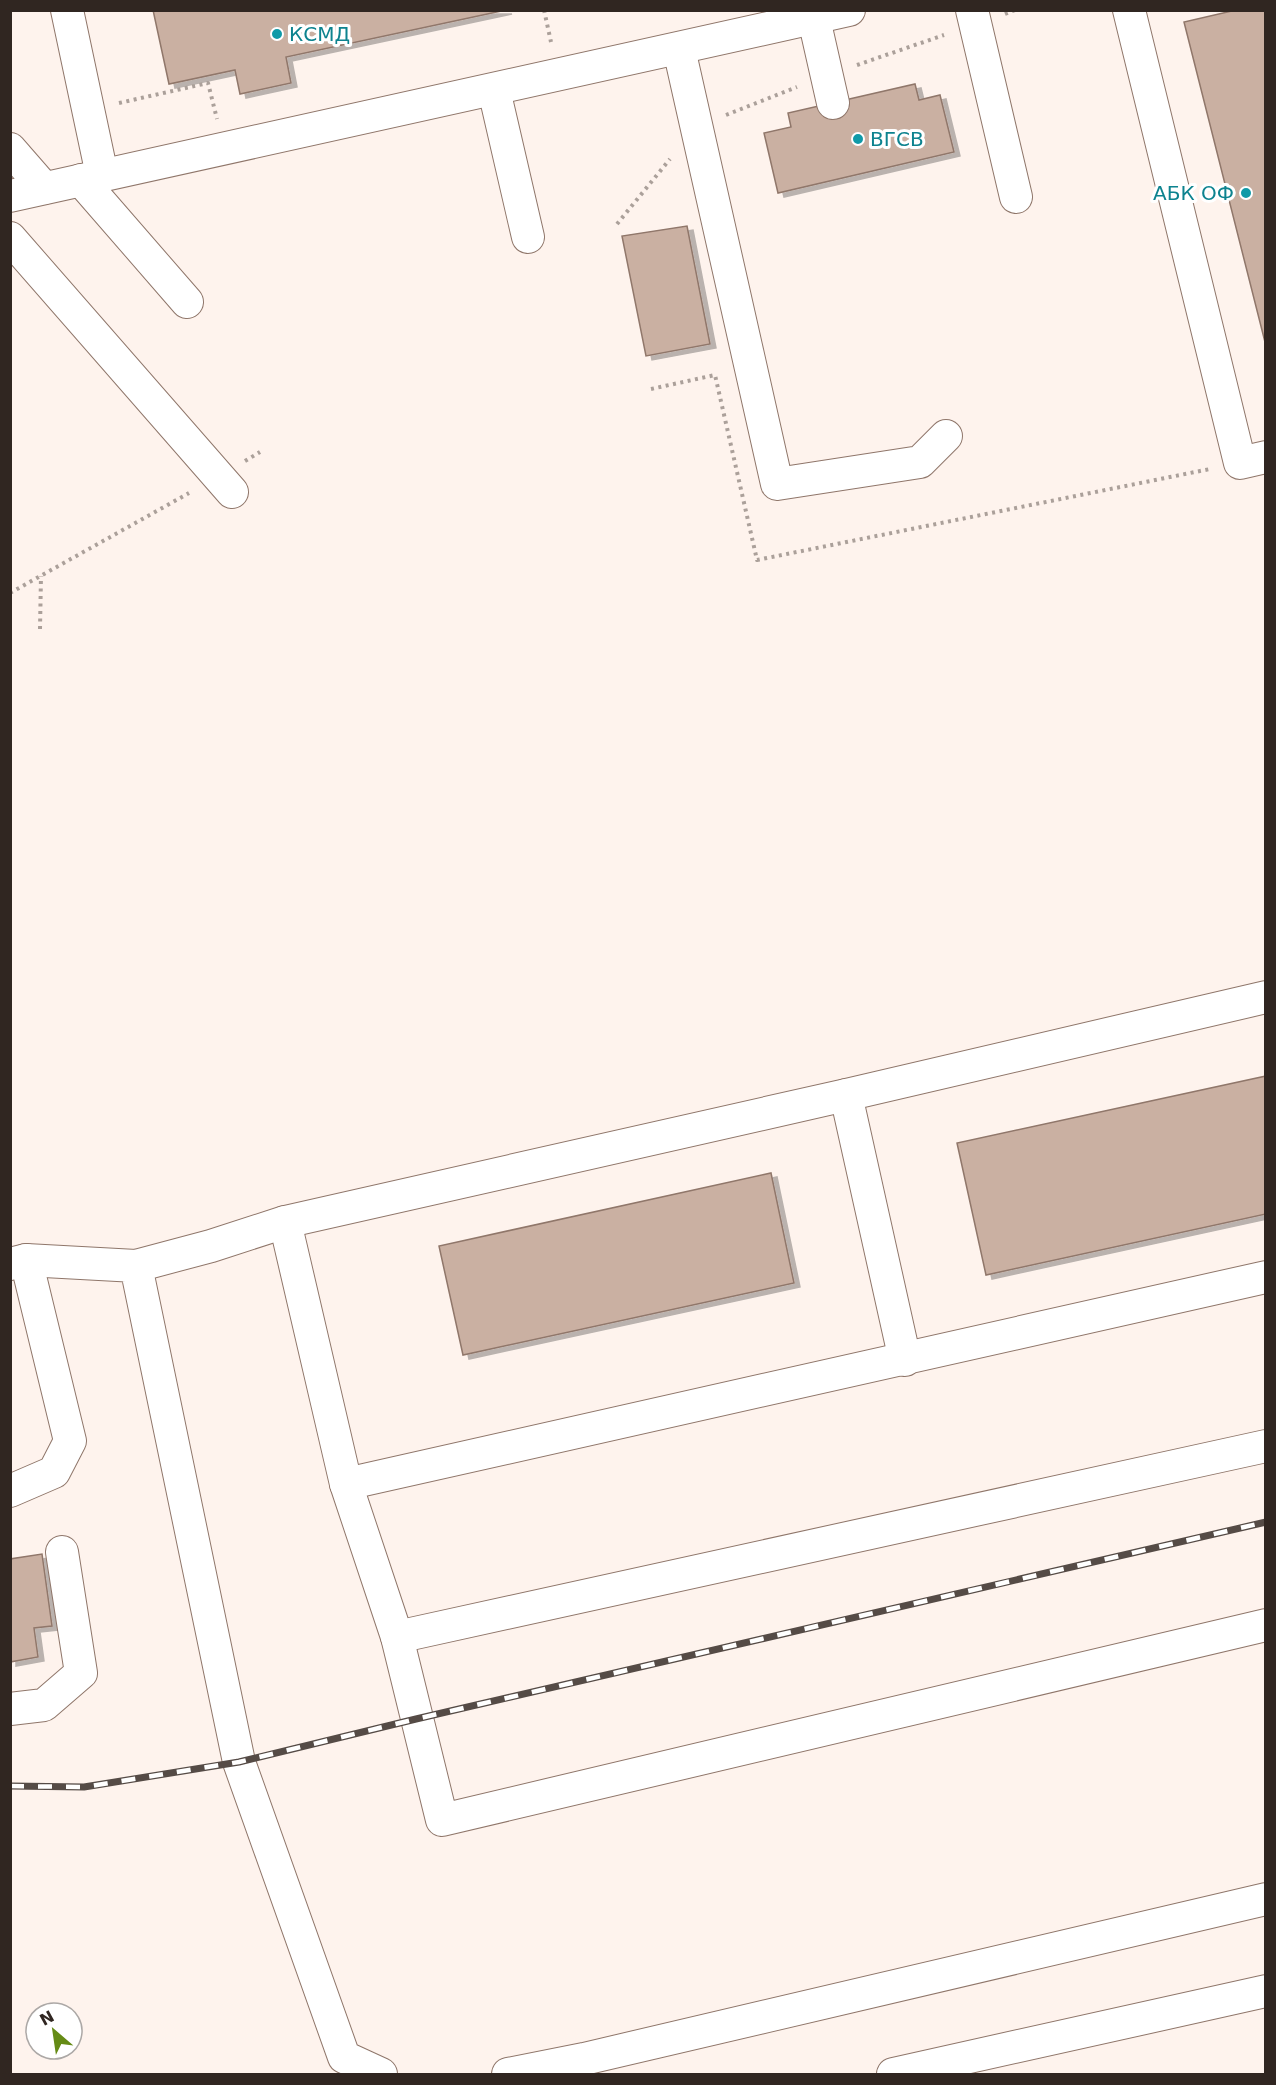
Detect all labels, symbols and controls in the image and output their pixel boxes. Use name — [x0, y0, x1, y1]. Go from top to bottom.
place label: КСМД — [289, 22, 350, 46]
marker: КСМД — [270, 27, 284, 41]
place label: ВГСВ — [870, 127, 924, 151]
marker: ВГСВ — [851, 132, 865, 146]
place label: АБК ОФ — [1153, 181, 1234, 205]
marker: АБК ОФ — [1239, 186, 1253, 200]
north arrow — [24, 2001, 84, 2061]
text: N — [37, 2007, 57, 2030]

